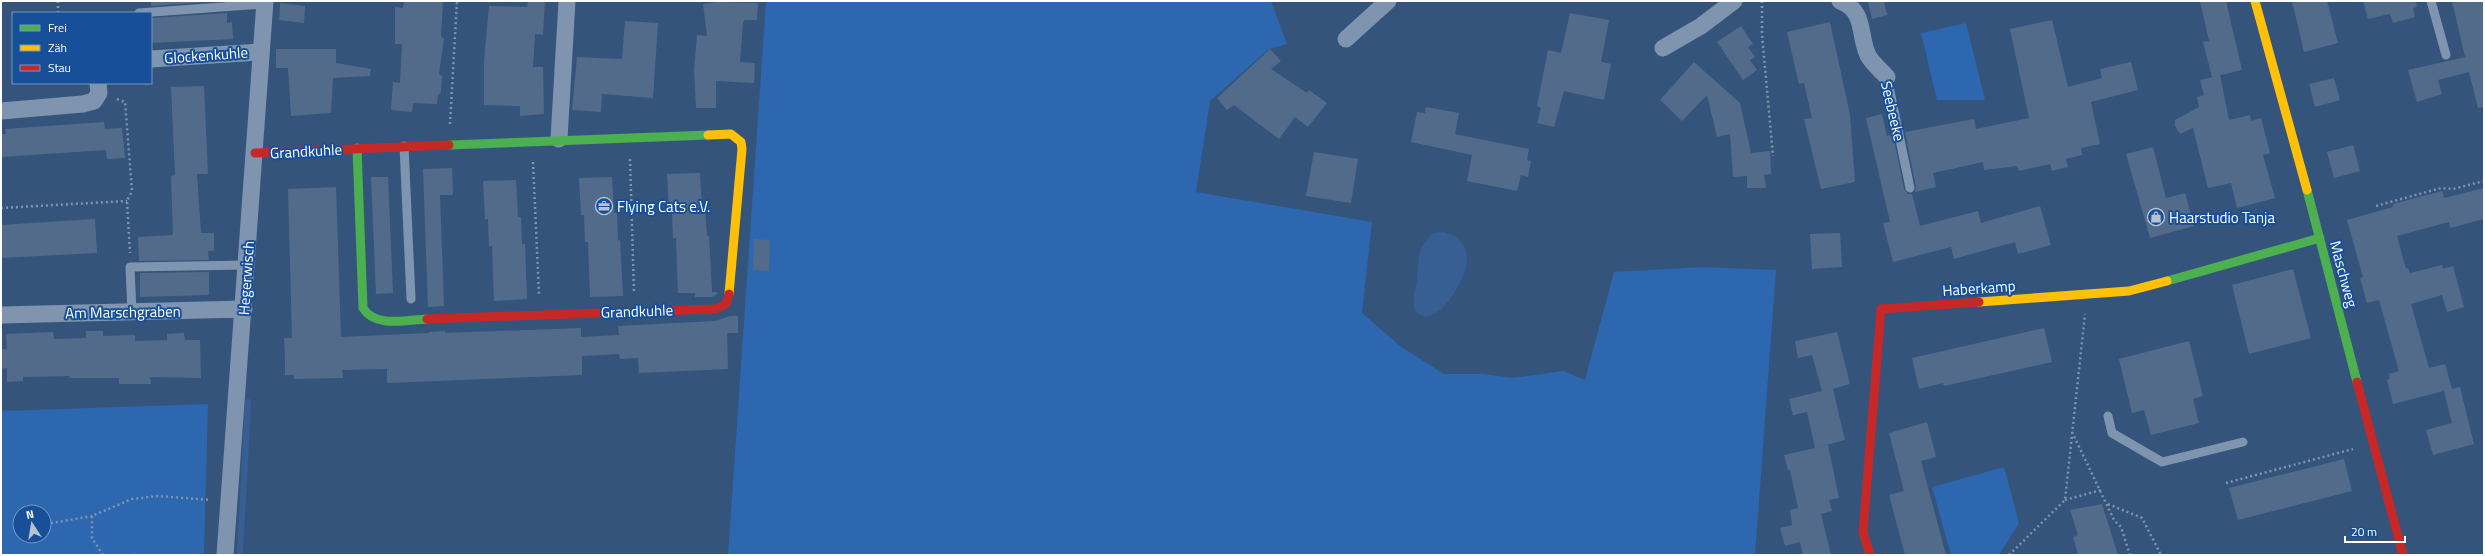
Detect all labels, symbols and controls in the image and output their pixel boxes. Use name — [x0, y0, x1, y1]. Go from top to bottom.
legend — [12, 12, 152, 84]
text: Frei — [48, 18, 67, 37]
text: Zäh — [48, 38, 67, 57]
street label: Glockenkuhle — [163, 41, 249, 69]
text: Stau — [48, 58, 71, 77]
street label: Seebeeke — [1875, 79, 1911, 143]
street label: Grandkuhle — [269, 138, 343, 164]
place label: Flying Cats e.V. — [617, 195, 710, 218]
office icon: Flying Cats e.V. — [594, 196, 614, 216]
place label: Haarstudio Tanja — [2169, 206, 2275, 229]
shop icon: Haarstudio Tanja — [2146, 207, 2166, 227]
street label: Maschweg — [2324, 238, 2364, 310]
street label: Hegerwisch — [232, 240, 260, 316]
street label: Haberkamp — [1942, 274, 2016, 302]
street label: Grandkuhle — [601, 298, 673, 324]
street label: Am Marschgraben — [65, 299, 181, 325]
north arrow — [12, 504, 52, 544]
text: N — [25, 506, 35, 523]
scale bar — [2345, 518, 2405, 544]
text: 20 m — [2351, 522, 2377, 541]

